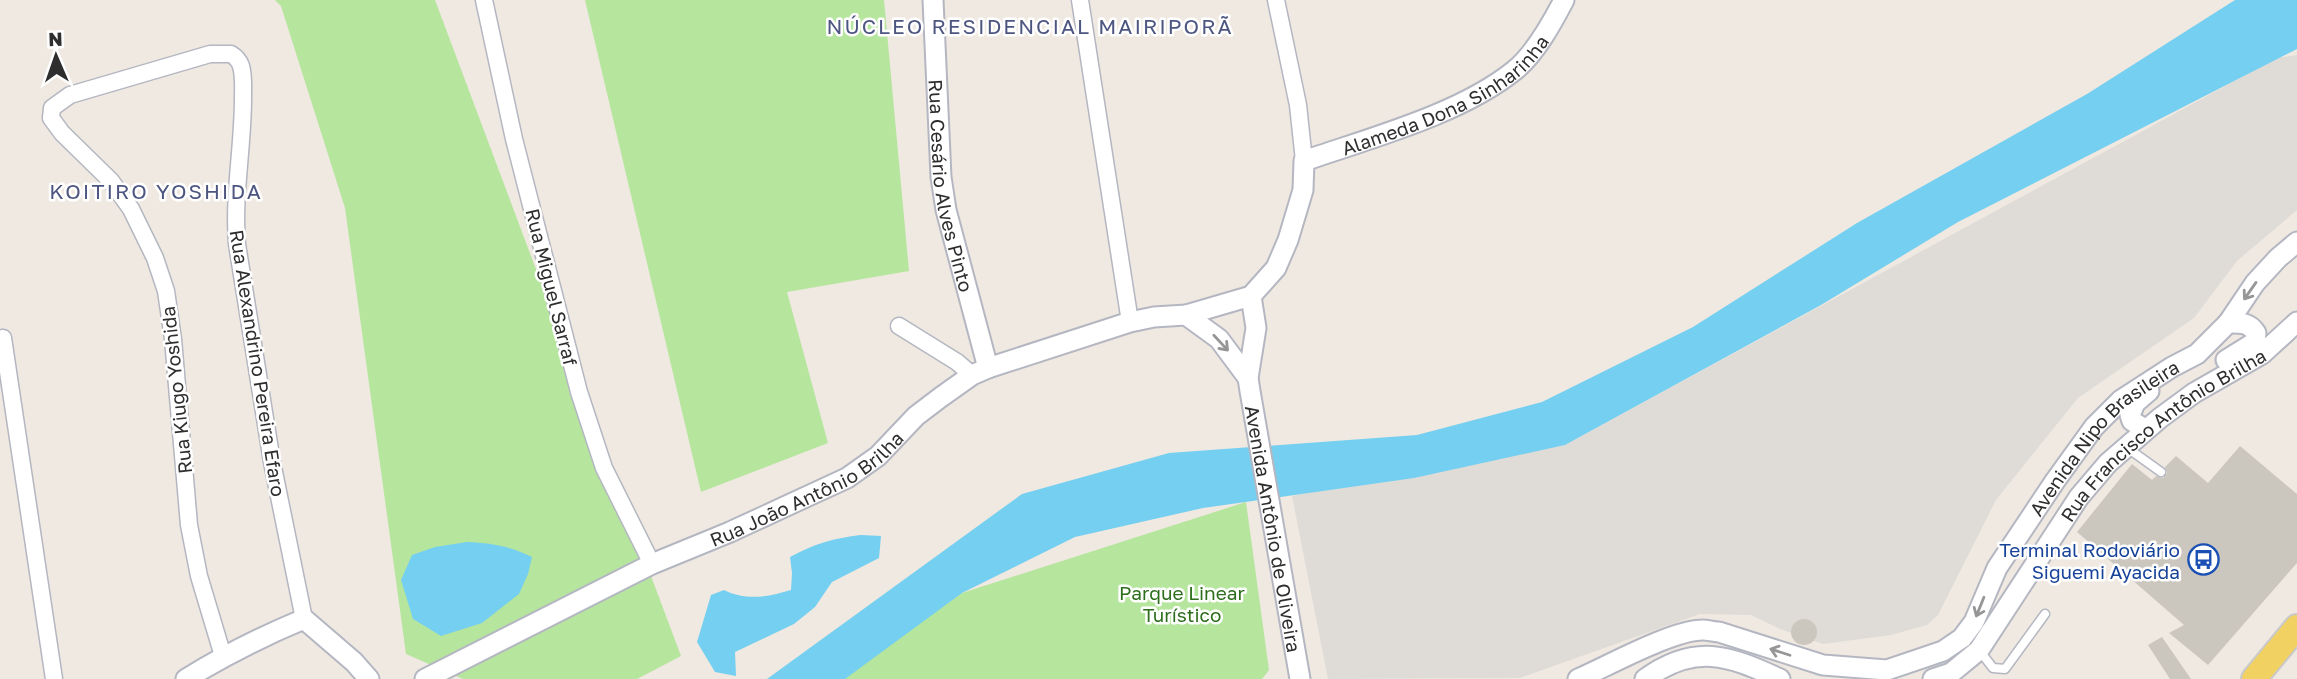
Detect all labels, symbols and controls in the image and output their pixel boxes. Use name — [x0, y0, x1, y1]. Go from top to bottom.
district label: NÚCLEO RESIDENCIAL MAIRIPORÃ — [826, 13, 1234, 39]
north arrow — [21, 21, 91, 91]
text: N — [48, 27, 63, 50]
street label: Alameda Dona Sinharinha — [1339, 30, 1553, 159]
street label: Rua Cesário Alves Pinto — [925, 79, 979, 294]
district label: KOITIRO YOSHIDA — [49, 178, 263, 204]
street label: Rua Miguel Sarraf — [521, 206, 583, 368]
street label: Rua Alexandrino Pereira Efaro — [226, 228, 290, 498]
one-way arrow — [2243, 281, 2257, 300]
street label: Rua Kiugo Yoshida — [156, 305, 196, 475]
one-way arrow — [1212, 334, 1229, 351]
street label: Rua Francisco Antônio Brilha — [2055, 343, 2270, 525]
street label: Avenida Nipo Brasileira — [2024, 354, 2182, 520]
street label: Avenida Antônio de Oliveira — [1241, 404, 1307, 654]
street label: Rua João Antônio Brilha — [706, 426, 907, 551]
place label: Terminal Rodoviário Siguemi Ayacida — [1999, 538, 2180, 583]
bus stop icon: Terminal Rodoviário Siguemi Ayacida — [2186, 543, 2220, 577]
park label: Parque Linear Turístico — [1119, 581, 1246, 626]
one-way arrow — [1972, 596, 1985, 618]
one-way arrow — [1769, 644, 1791, 657]

